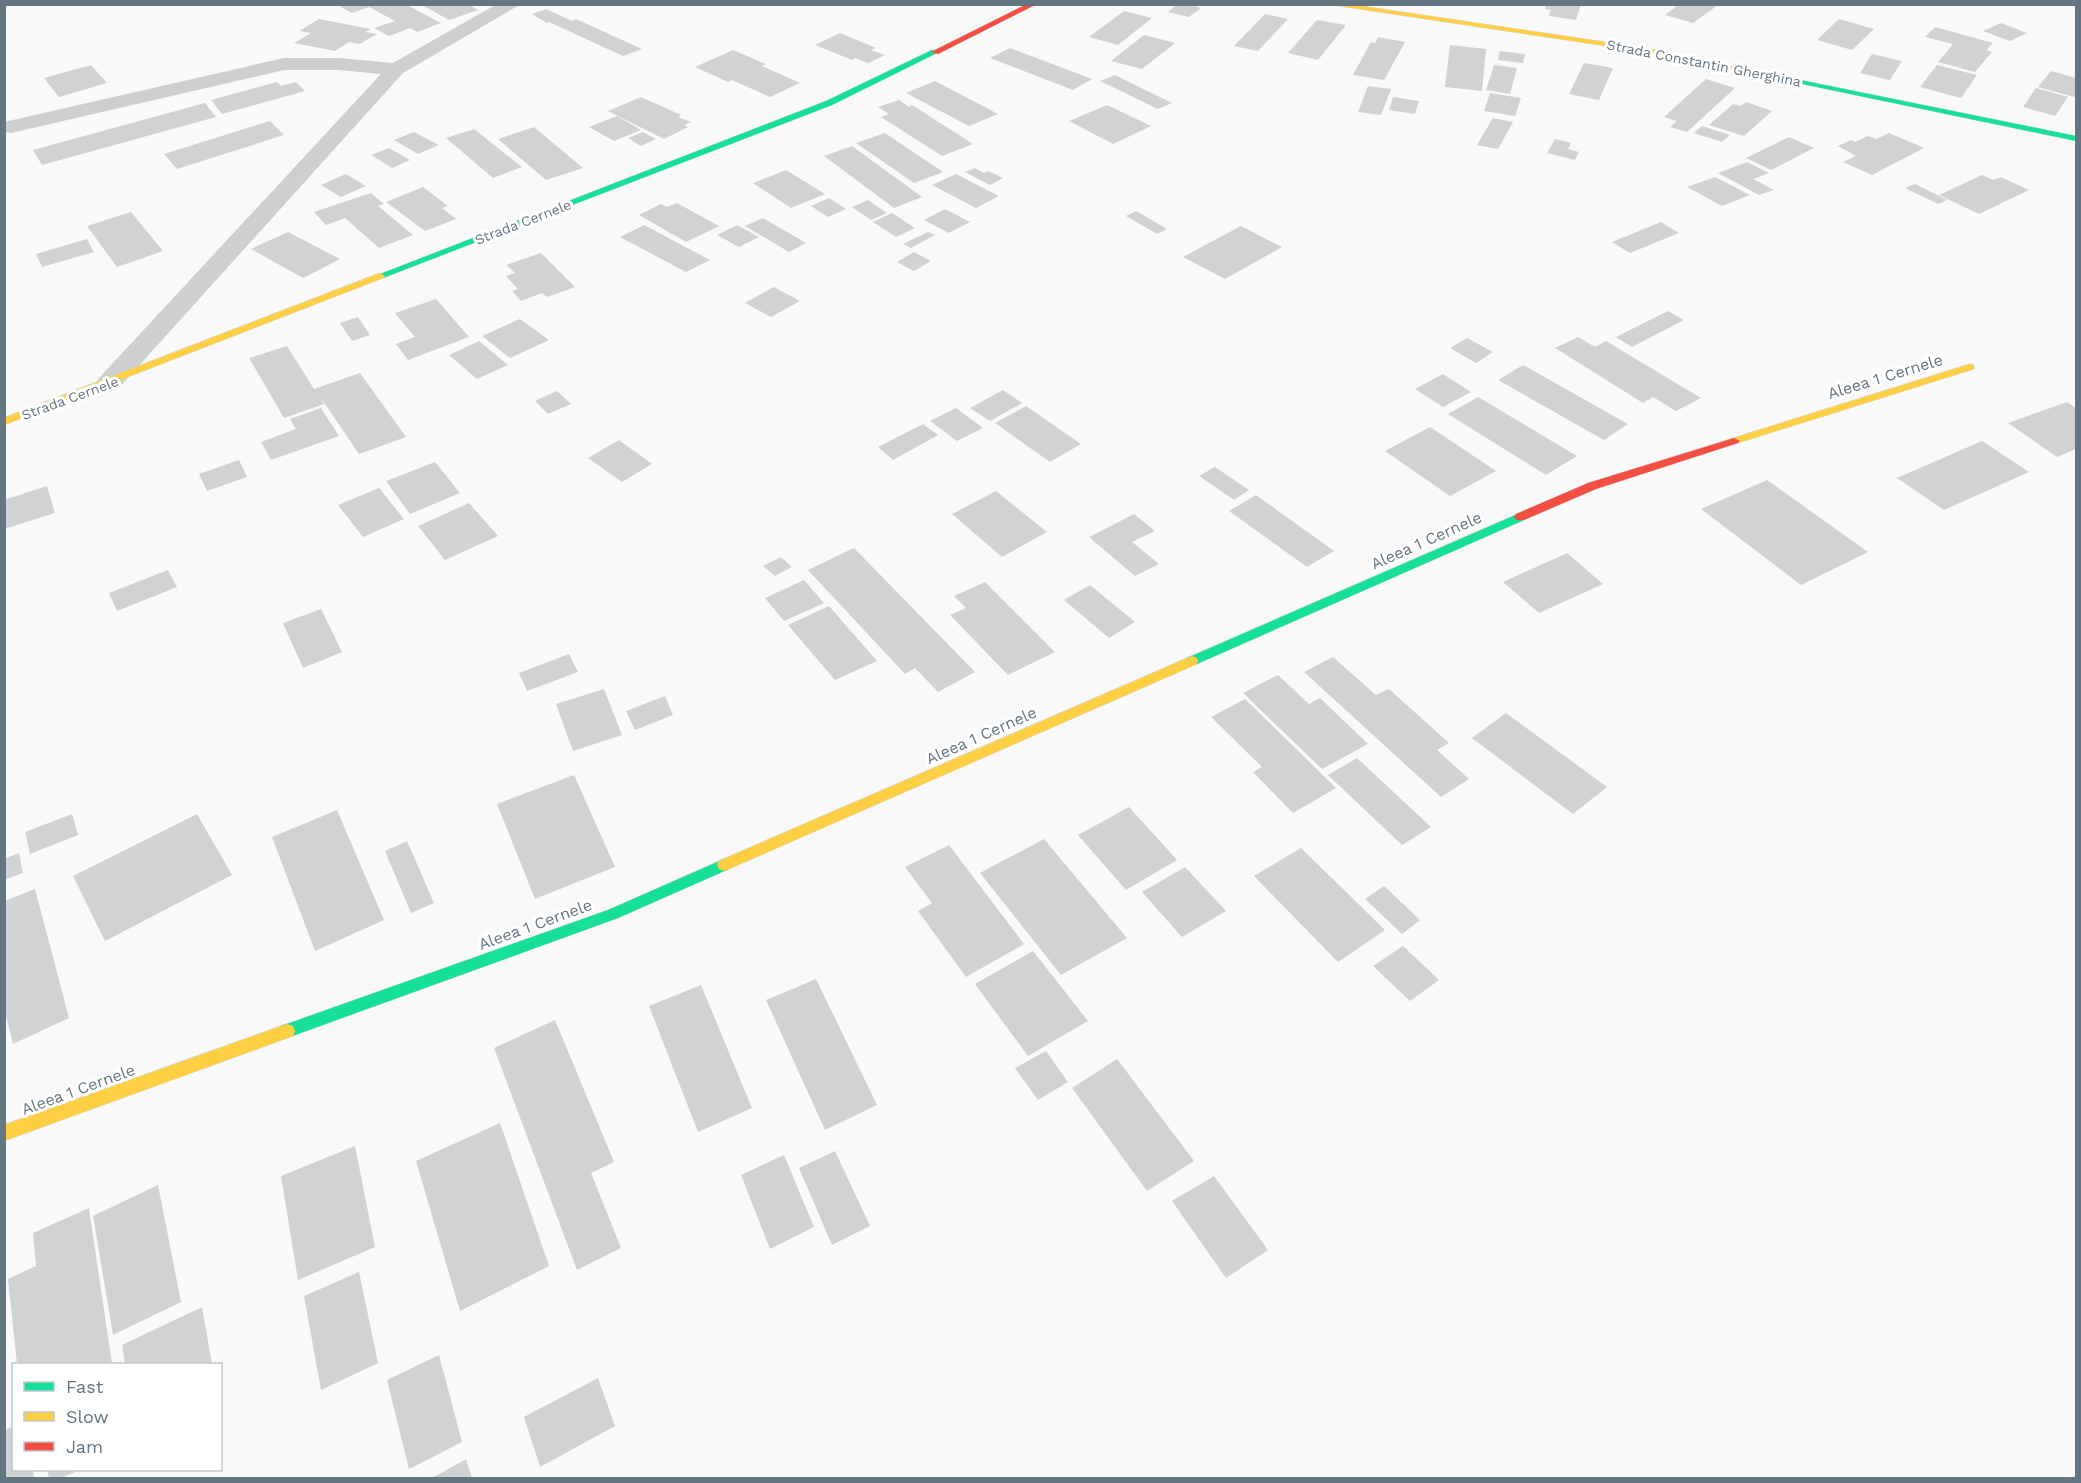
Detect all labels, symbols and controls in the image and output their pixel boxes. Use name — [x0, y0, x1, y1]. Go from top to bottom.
street label: Strada Constantin Gherghina — [1606, 36, 1803, 90]
street label: Strada Cernele — [473, 196, 573, 248]
street label: Aleea 1 Cernele — [1825, 350, 1945, 403]
street label: Strada Cernele — [19, 373, 121, 423]
street label: Aleea 1 Cernele — [1368, 507, 1485, 573]
street label: Aleea 1 Cernele — [923, 702, 1040, 768]
street label: Aleea 1 Cernele — [476, 895, 595, 954]
street label: Aleea 1 Cernele — [19, 1060, 138, 1119]
legend — [12, 1363, 222, 1471]
text: Fast — [66, 1376, 104, 1397]
text: Slow — [66, 1406, 109, 1427]
text: Jam — [66, 1436, 103, 1457]

